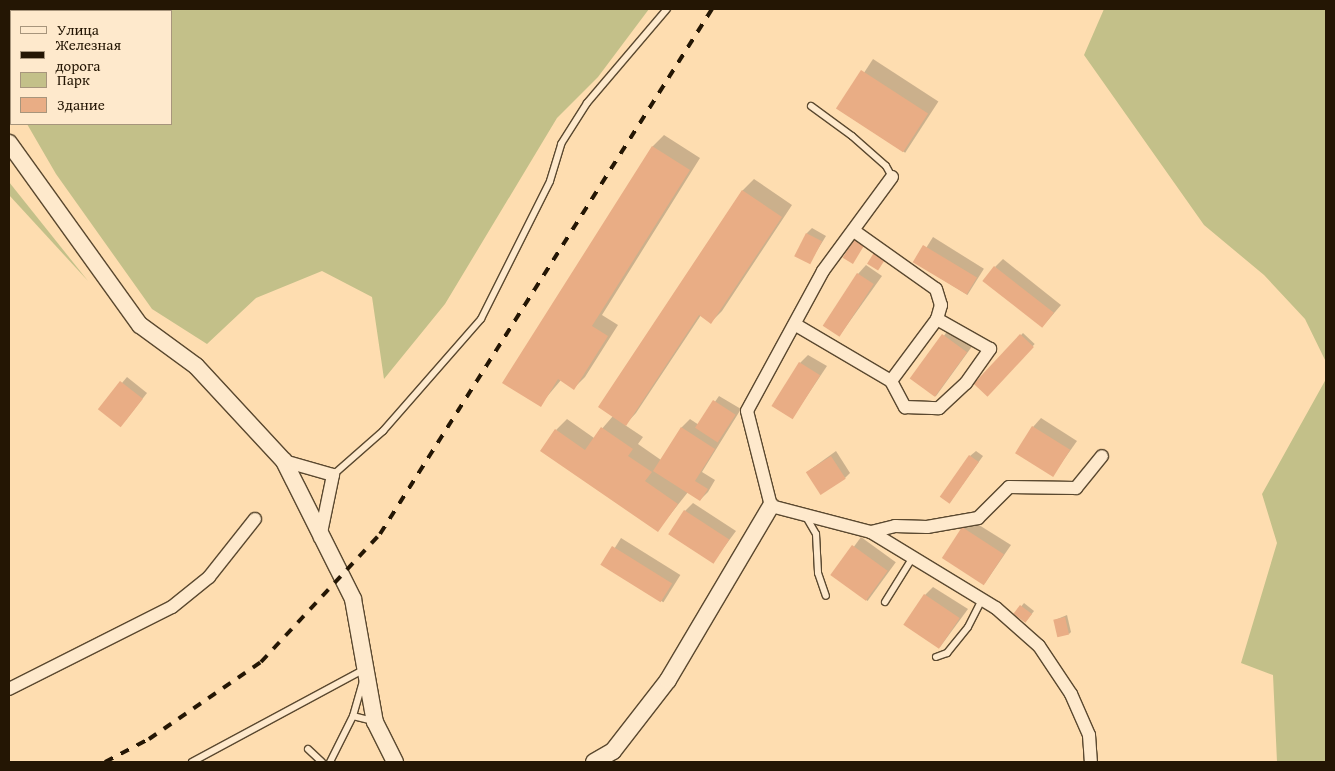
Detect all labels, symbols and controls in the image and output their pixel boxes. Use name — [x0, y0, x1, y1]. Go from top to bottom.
legend — [10, 10, 172, 125]
text: Улица — [57, 19, 99, 40]
text: Железная дорога — [55, 34, 121, 76]
text: Парк — [57, 69, 90, 90]
text: Здание — [57, 94, 105, 115]

